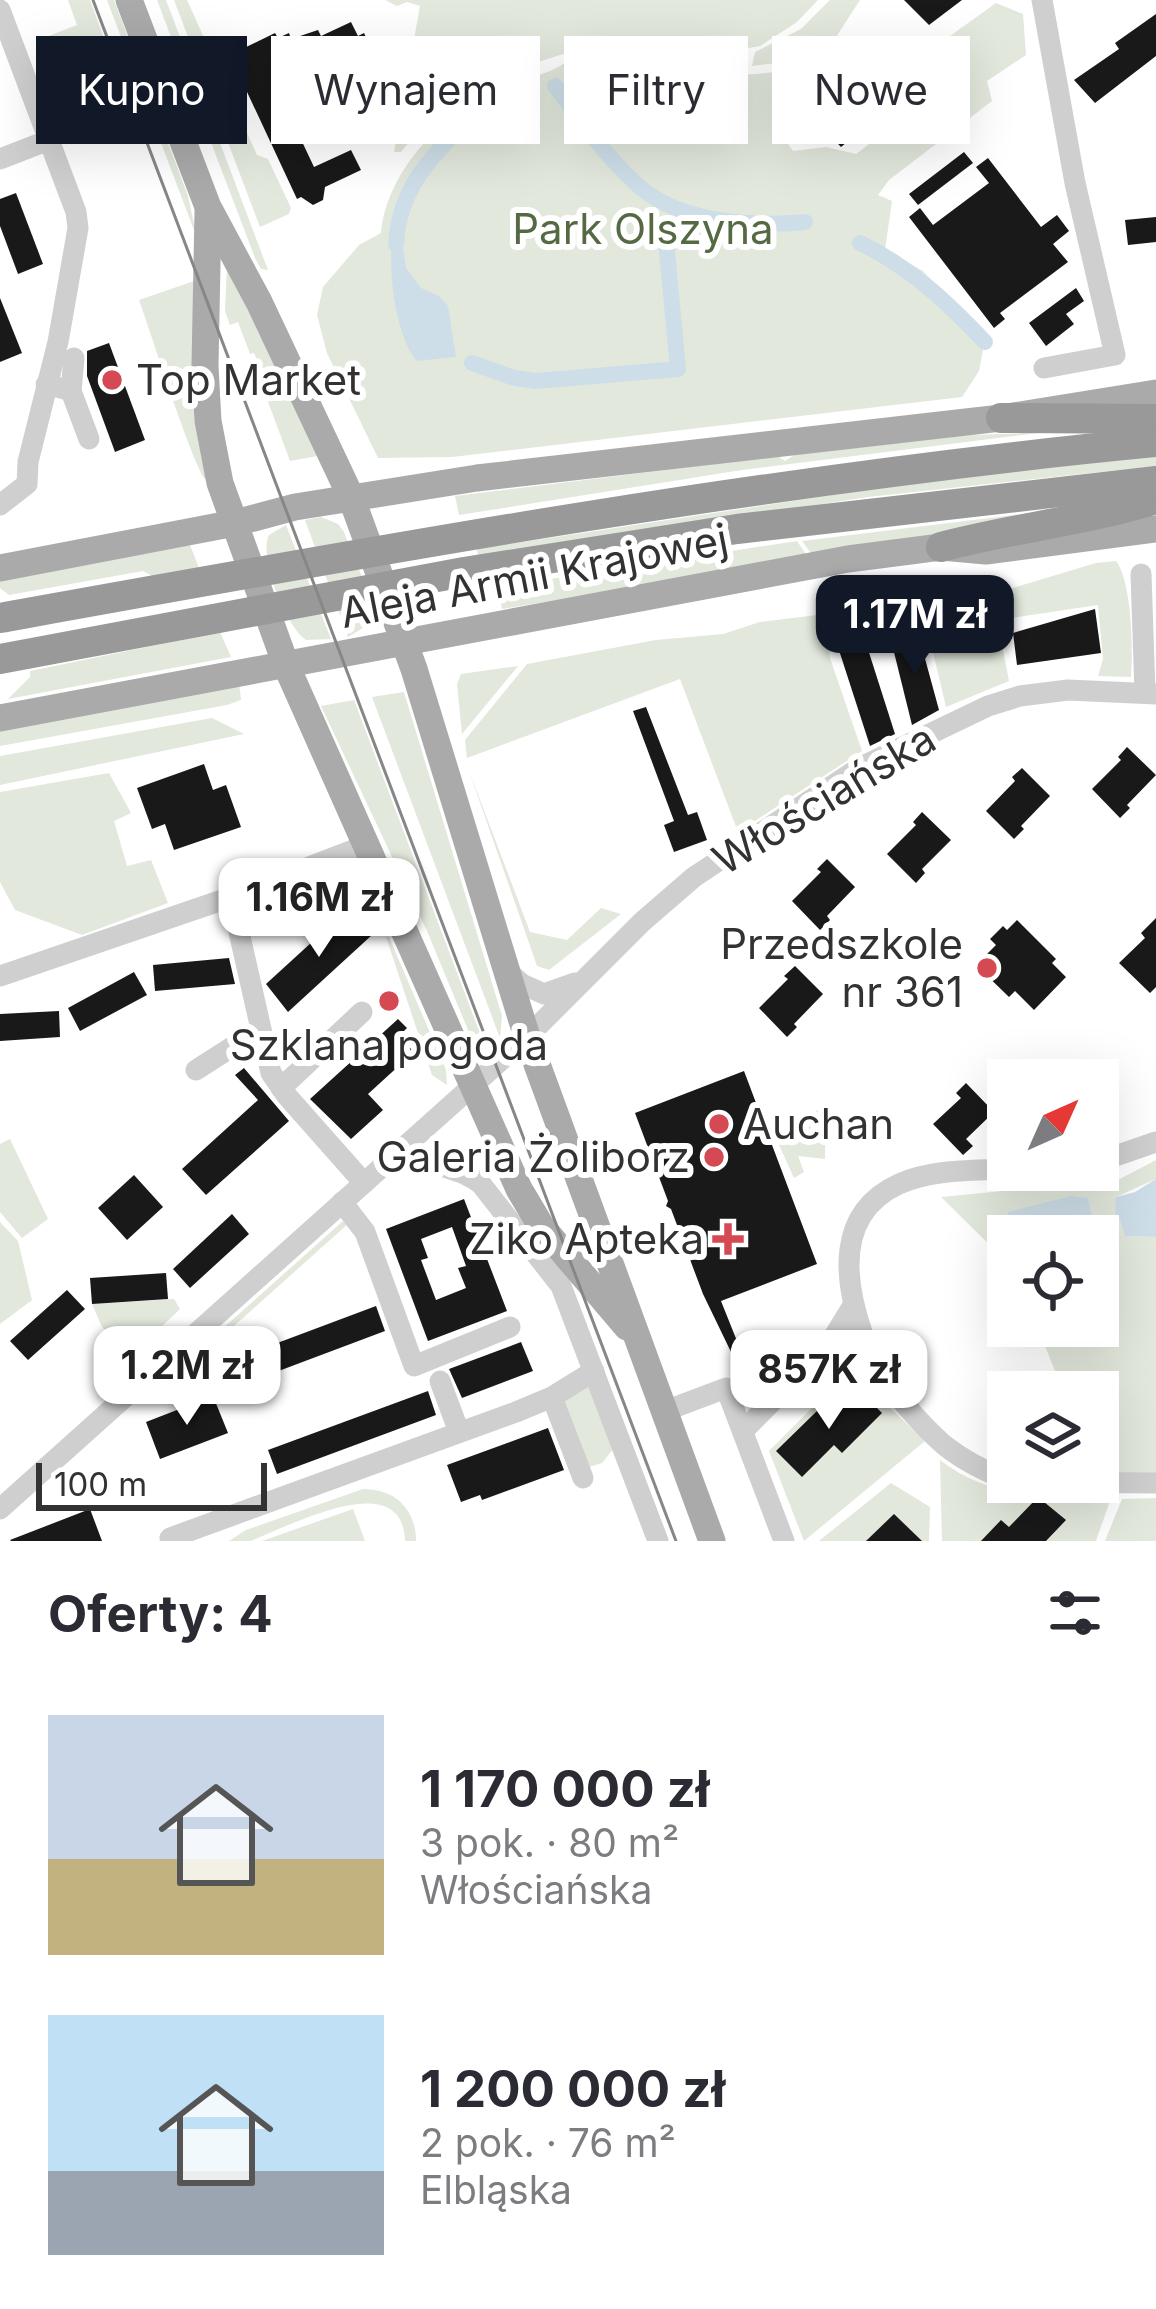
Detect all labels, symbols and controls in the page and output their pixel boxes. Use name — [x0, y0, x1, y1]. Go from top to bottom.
chip: Kupno — [36, 36, 247, 144]
chip: Wynajem — [271, 36, 540, 144]
chip: Filtry — [564, 36, 748, 144]
chip: Nowe — [772, 36, 970, 144]
park label: Park Olszyna — [512, 203, 774, 254]
place label: Top Market — [136, 354, 361, 405]
marker: Top Market — [99, 367, 125, 393]
street label: Aleja Armii Krajowej — [336, 513, 732, 638]
pin: 1.17M zł — [791, 575, 1039, 677]
text: 1.17M zł — [843, 590, 987, 637]
street label: Włościańska — [703, 712, 944, 885]
pin: 1.16M zł — [195, 858, 443, 960]
text: 1.16M zł — [246, 873, 392, 920]
place label: Przedszkole nr 361 — [720, 918, 963, 1017]
marker: Przedszkole nr 361 — [974, 955, 1000, 981]
marker: Szklana pogoda — [376, 988, 402, 1014]
place label: Szklana pogoda — [230, 1019, 548, 1070]
north arrow — [987, 1059, 1119, 1191]
map controls — [987, 1059, 1119, 1503]
place label: Auchan — [743, 1098, 894, 1149]
marker: Auchan — [706, 1111, 732, 1137]
place label: Galeria Żoliborz — [377, 1131, 690, 1182]
marker: Galeria Żoliborz — [701, 1144, 727, 1170]
place label: Ziko Apteka — [469, 1213, 704, 1264]
button: locate — [987, 1215, 1119, 1347]
marker: Ziko Apteka — [715, 1226, 741, 1252]
pin: 1.2M zł — [76, 1326, 298, 1428]
pin: 857K zł — [718, 1330, 940, 1432]
text: 1.2M zł — [121, 1341, 253, 1388]
text: 857K zł — [757, 1345, 901, 1392]
button: layers — [987, 1371, 1119, 1503]
scale bar — [36, 1457, 267, 1510]
text: 100 m — [54, 1464, 147, 1504]
icon: filters — [1042, 1580, 1108, 1646]
text: Oferty: 4 — [48, 1583, 273, 1644]
text: 1 170 000 zł — [420, 1758, 710, 1819]
icon: home — [144, 1763, 288, 1907]
text: 3 pok. · 80 m² — [420, 1819, 679, 1866]
text: Włościańska — [420, 1866, 652, 1913]
text: 1 200 000 zł — [420, 2058, 725, 2119]
icon: home — [144, 2063, 288, 2207]
text: 2 pok. · 76 m² — [420, 2119, 676, 2166]
text: Elbląska — [420, 2166, 572, 2213]

